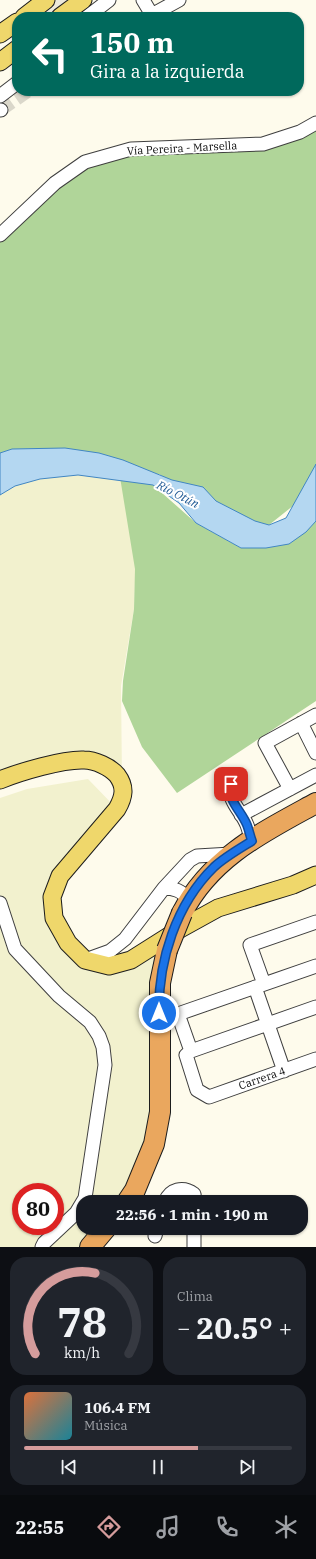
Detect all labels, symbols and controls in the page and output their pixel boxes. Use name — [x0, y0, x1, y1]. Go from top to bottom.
text: 150 m — [90, 24, 174, 61]
icon: left — [24, 28, 76, 80]
text: Gira a la izquierda — [90, 60, 245, 83]
street label: Vía Pereira - Marsella — [126, 138, 238, 158]
water label: Río Otún — [153, 477, 202, 511]
pin — [214, 767, 248, 801]
icon: arrive — [220, 773, 242, 795]
position arrow — [138, 992, 180, 1034]
street label: Carrera 4 — [237, 1063, 288, 1093]
speed limit sign: 80 — [12, 1183, 64, 1235]
text: 22:56 · 1 min · 190 m — [116, 1205, 268, 1224]
text: Clima — [177, 1288, 213, 1305]
text: 78 — [57, 1294, 106, 1348]
text: 20.5° — [196, 1308, 273, 1347]
text: − — [177, 1313, 190, 1342]
text: + — [279, 1313, 292, 1342]
text: km/h — [63, 1343, 100, 1362]
text: 106.4 FM — [84, 1398, 151, 1417]
text: Música — [84, 1417, 128, 1434]
icon: previous — [58, 1456, 80, 1478]
icon: pause — [147, 1456, 169, 1478]
icon: next — [236, 1456, 258, 1478]
icon: directions — [95, 1513, 123, 1541]
icon: music — [154, 1513, 182, 1541]
icon: phone — [213, 1513, 241, 1541]
icon: climate — [272, 1513, 300, 1541]
text: 22:55 — [16, 1516, 64, 1539]

